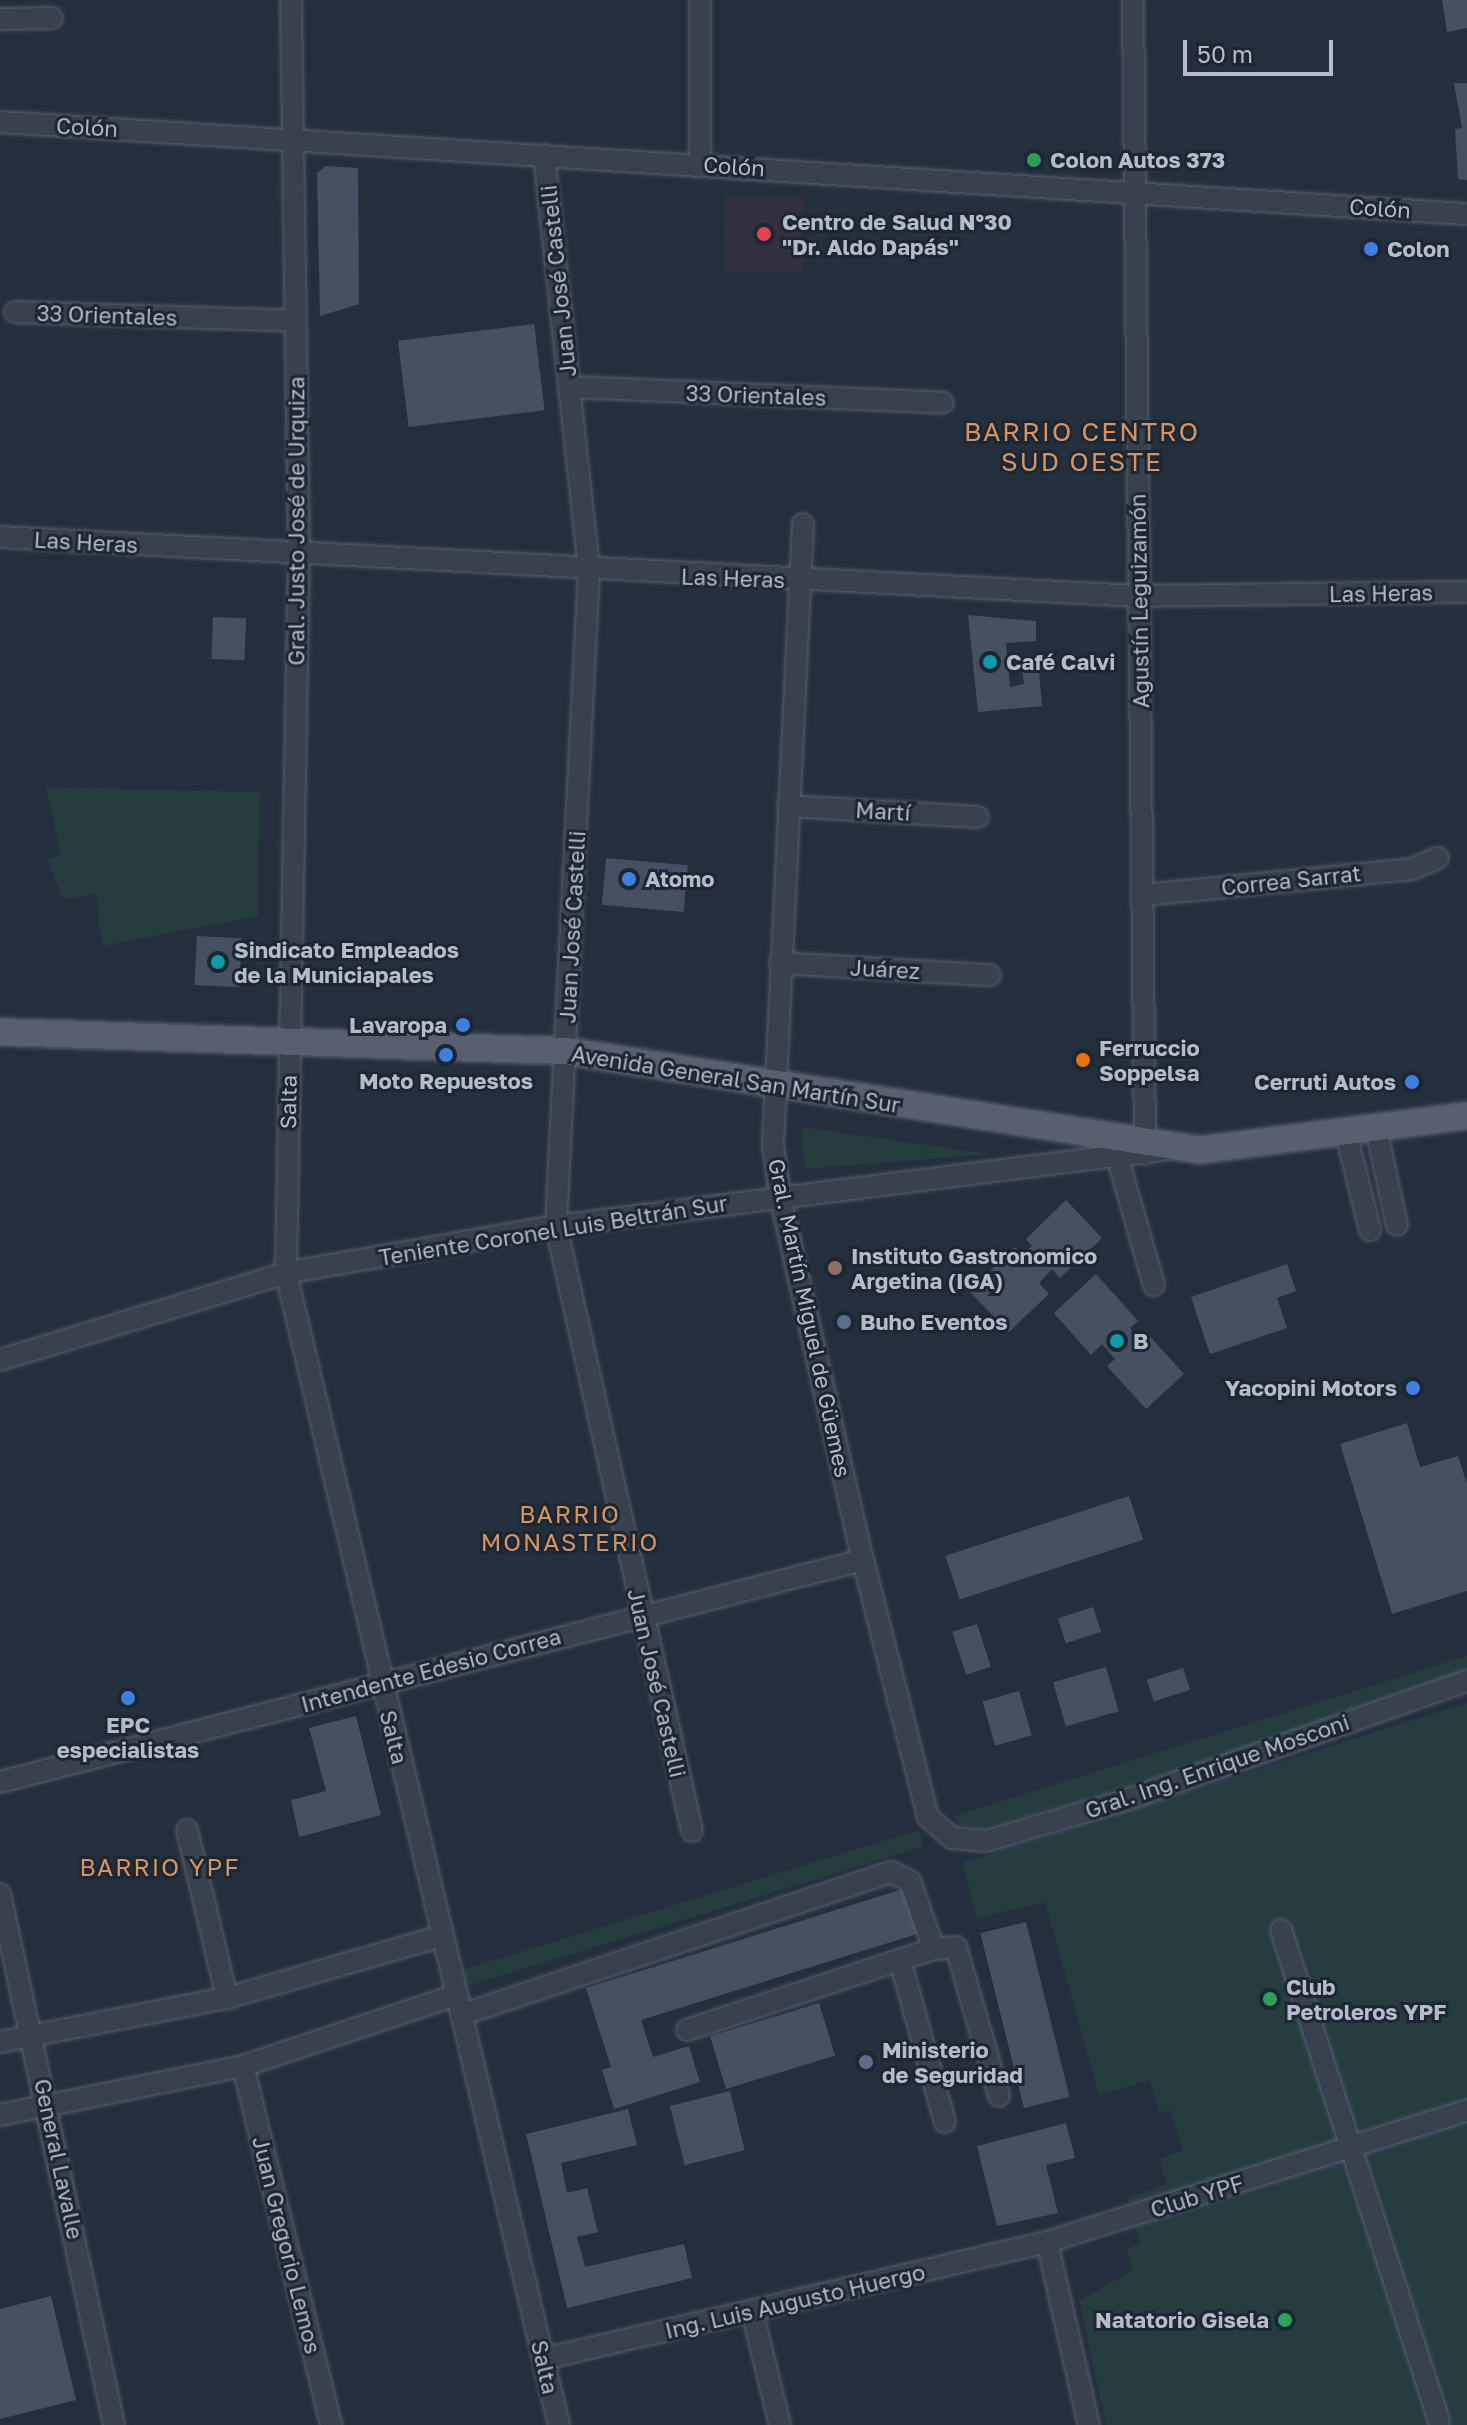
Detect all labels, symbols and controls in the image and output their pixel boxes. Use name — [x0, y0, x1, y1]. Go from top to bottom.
scale bar — [1187, 24, 1337, 74]
text: 50 m — [1197, 39, 1253, 68]
street label: Colón — [55, 112, 119, 142]
place label: Colon Autos 373 — [1050, 147, 1225, 173]
street label: Colón — [702, 151, 766, 181]
marker: Colon Autos 373 — [1025, 151, 1043, 169]
street label: Juan José Castelli — [535, 184, 581, 378]
street label: Colón — [1348, 193, 1412, 223]
place label: Centro de Salud N°30 "Dr. Aldo Dapás" — [782, 208, 1012, 260]
marker: Centro de Salud N°30 "Dr. Aldo Dapás" — [753, 223, 775, 245]
place label: Colon — [1387, 236, 1450, 262]
marker: Colon — [1362, 240, 1380, 258]
street label: 33 Orientales — [36, 299, 178, 331]
street label: Gral. Justo José de Urquiza — [283, 376, 309, 666]
street label: 33 Orientales — [685, 379, 827, 411]
district label: BARRIO CENTRO SUD OESTE — [964, 416, 1200, 478]
street label: Agustín Leguizamón — [1124, 494, 1154, 708]
street label: Las Heras — [33, 526, 139, 558]
street label: Las Heras — [680, 563, 786, 593]
street label: Las Heras — [1329, 579, 1433, 607]
place label: Café Calvi — [1006, 649, 1115, 675]
marker: Café Calvi — [981, 653, 999, 671]
street label: Martí — [855, 796, 911, 826]
street label: Juan José Castelli — [554, 830, 590, 1024]
street label: Correa Sarrat — [1220, 860, 1362, 900]
place label: Atomo — [645, 866, 714, 892]
marker: Atomo — [620, 870, 638, 888]
place label: Sindicato Empleados de la Municiapales — [234, 936, 459, 988]
marker: Sindicato Empleados de la Municiapales — [209, 953, 227, 971]
street label: Juárez — [849, 954, 921, 984]
place label: Lavaropa — [349, 1012, 447, 1038]
marker: Lavaropa — [454, 1016, 472, 1034]
place label: Ferruccio Soppelsa — [1099, 1034, 1200, 1086]
street label: Avenida General San Martín Sur — [570, 1040, 902, 1118]
marker: Moto Repuestos — [437, 1046, 455, 1064]
marker: Ferruccio Soppelsa — [1074, 1051, 1092, 1069]
place label: Moto Repuestos — [359, 1068, 533, 1094]
place label: Cerruti Autos — [1254, 1069, 1396, 1095]
marker: Cerruti Autos — [1403, 1073, 1421, 1091]
street label: Salta — [274, 1075, 302, 1129]
street label: Gral. Martín Miguel de Güemes — [763, 1156, 857, 1480]
street label: Teniente Coronel Luis Beltrán Sur — [377, 1189, 729, 1271]
place label: Instituto Gastronomico Argetina (IGA) — [851, 1242, 1097, 1294]
marker: Instituto Gastronomico Argetina (IGA) — [826, 1259, 844, 1277]
place label: Buho Eventos — [860, 1309, 1007, 1335]
marker: Buho Eventos — [835, 1313, 853, 1331]
place label: B — [1133, 1328, 1149, 1354]
marker: B — [1108, 1332, 1126, 1350]
place label: Yacopini Motors — [1225, 1375, 1397, 1401]
marker: Yacopini Motors — [1404, 1379, 1422, 1397]
district label: BARRIO MONASTERIO — [481, 1500, 659, 1556]
street label: Juan José Castelli — [622, 1586, 692, 1780]
street label: Intendente Edesio Correa — [298, 1623, 564, 1717]
marker: EPC especialistas — [119, 1689, 137, 1707]
street label: Salta — [375, 1707, 413, 1767]
street label: Gral. Ing. Enrique Mosconi — [1081, 1708, 1353, 1824]
place label: EPC especialistas — [57, 1711, 199, 1762]
district label: BARRIO YPF — [80, 1853, 240, 1881]
place label: Club Petroleros YPF — [1286, 1973, 1446, 2024]
marker: Club Petroleros YPF — [1261, 1990, 1279, 2008]
place label: Ministerio de Seguridad — [882, 2036, 1023, 2088]
marker: Ministerio de Seguridad — [857, 2053, 875, 2071]
street label: General Lavalle — [29, 2076, 89, 2242]
street label: Juan Gregorio Lemos — [247, 2134, 327, 2356]
street label: Club YPF — [1147, 2169, 1247, 2223]
street label: Ing. Luis Augusto Huergo — [662, 2258, 928, 2344]
place label: Natatorio Gisela — [1095, 2307, 1269, 2333]
marker: Natatorio Gisela — [1276, 2311, 1294, 2329]
street label: Salta — [526, 2338, 564, 2396]

